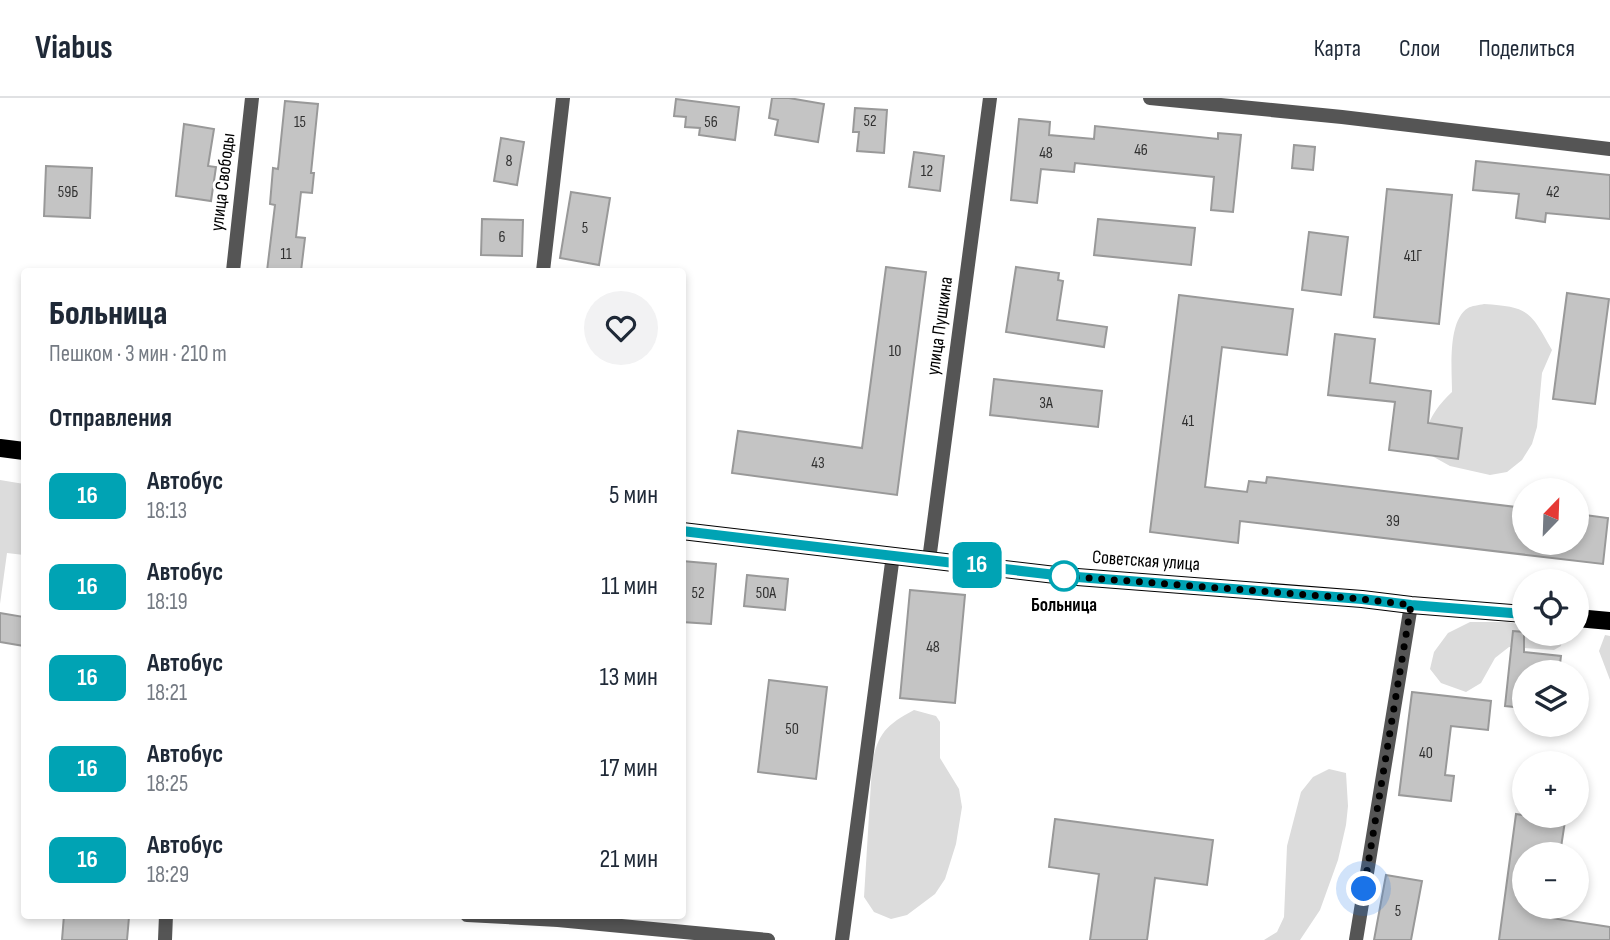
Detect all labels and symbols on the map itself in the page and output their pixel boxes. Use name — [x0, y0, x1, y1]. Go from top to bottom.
house number: 52 — [863, 112, 877, 131]
house number: 15 — [294, 113, 306, 132]
house number: 56 — [704, 113, 718, 132]
street label: улица Свободы — [206, 132, 240, 232]
house number: 46 — [1134, 141, 1148, 160]
house number: 48 — [1039, 144, 1053, 163]
house number: 8 — [505, 152, 513, 171]
house number: 12 — [921, 162, 933, 181]
house number: 59Б — [58, 183, 78, 202]
house number: 42 — [1546, 183, 1560, 202]
house number: 5 — [582, 219, 588, 238]
house number: 6 — [498, 228, 506, 247]
house number: 11 — [280, 245, 292, 264]
house number: 41Г — [1404, 247, 1422, 266]
street label: улица Пушкина — [922, 275, 958, 377]
house number: 10 — [889, 342, 901, 361]
house number: 3А — [1039, 394, 1053, 413]
house number: 41 — [1182, 412, 1195, 431]
house number: 43 — [811, 454, 825, 473]
north arrow — [1512, 478, 1589, 555]
house number: 39 — [1386, 512, 1400, 531]
line badge: 16 — [946, 542, 1009, 588]
street label: Советская улица — [1091, 546, 1201, 576]
marker: Больница — [1049, 561, 1079, 591]
house number: 52 — [691, 584, 705, 603]
house number: 50А — [756, 584, 776, 603]
place label: Больница — [1031, 594, 1097, 617]
house number: 48 — [926, 638, 940, 657]
house number: 50 — [785, 720, 799, 739]
house number: 40 — [1419, 744, 1433, 763]
your location — [1346, 871, 1381, 906]
house number: 5 — [1395, 902, 1401, 921]

